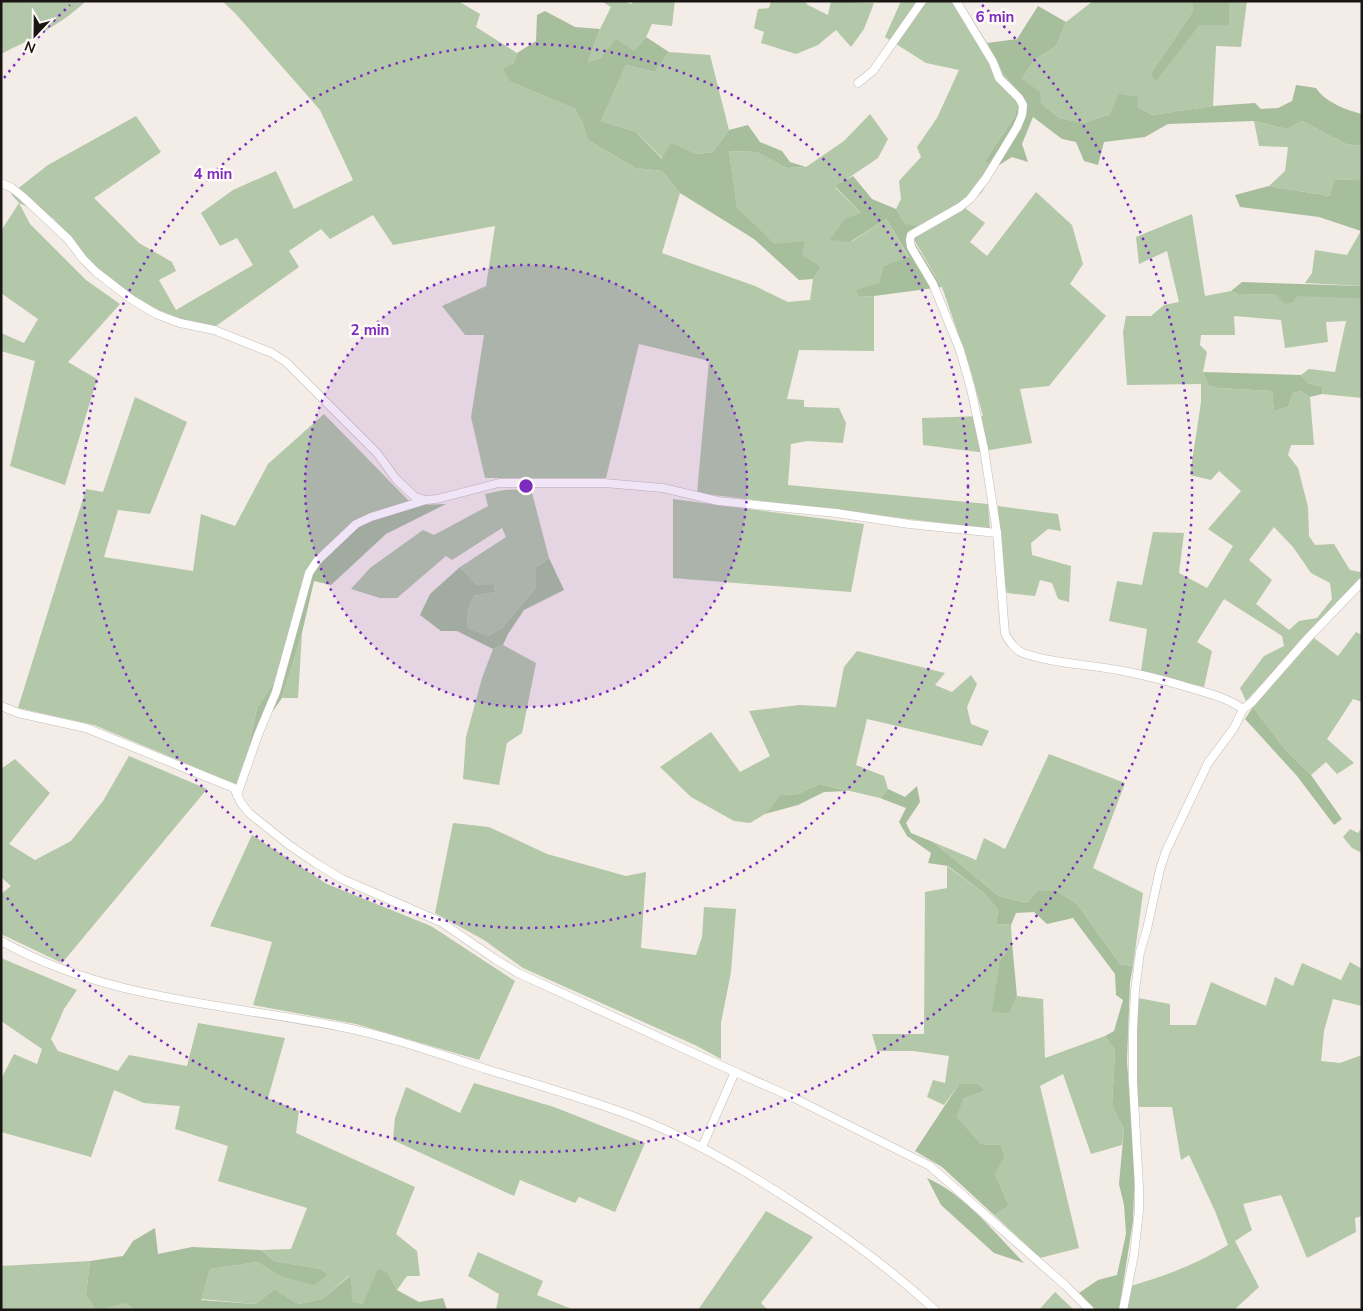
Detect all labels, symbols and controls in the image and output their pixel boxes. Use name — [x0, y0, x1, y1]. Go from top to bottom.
text: 6 min — [976, 7, 1014, 27]
north arrow — [10, 10, 60, 60]
text: N — [22, 36, 39, 57]
text: 4 min — [194, 164, 232, 184]
text: 2 min — [351, 320, 389, 340]
centre of rings — [517, 477, 535, 495]

